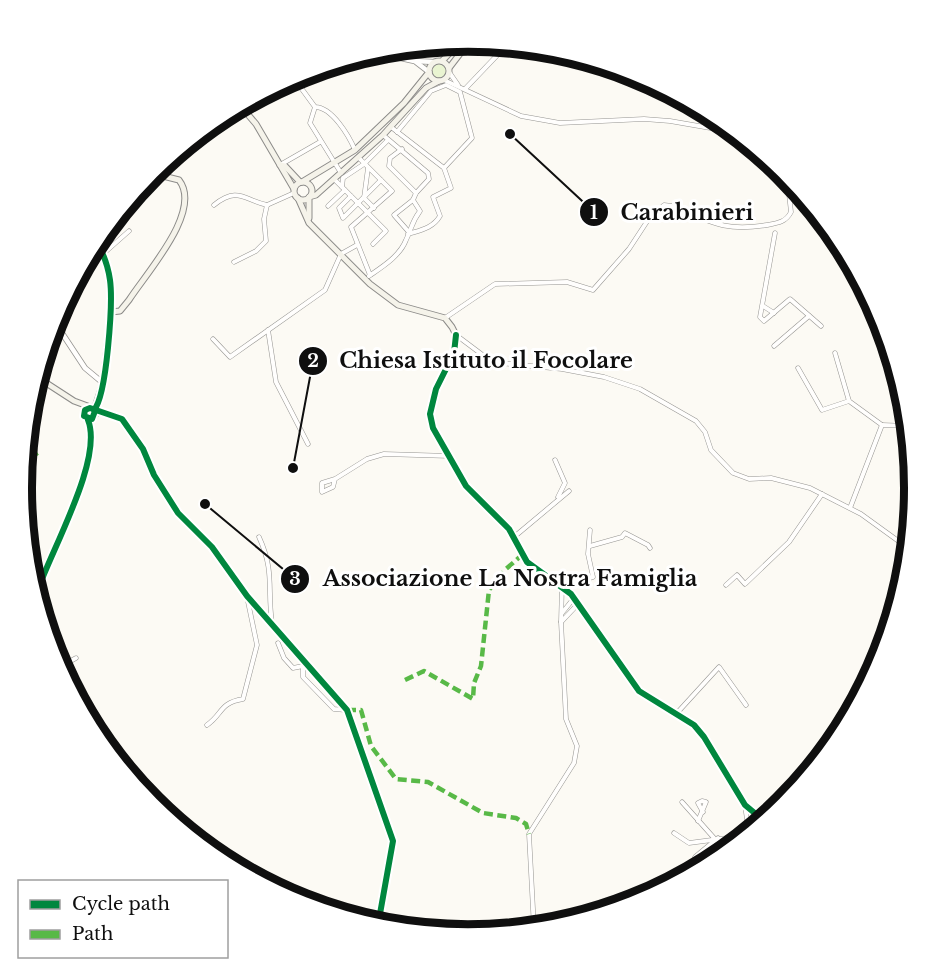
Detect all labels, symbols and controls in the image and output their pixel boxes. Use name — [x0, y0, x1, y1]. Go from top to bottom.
callout: Carabinieri — [579, 192, 766, 232]
text: Carabinieri — [621, 199, 753, 226]
text: 1 — [590, 202, 598, 224]
callout: Chiesa Istituto il Focolare — [298, 341, 645, 381]
text: Chiesa Istituto il Focolare — [339, 347, 633, 374]
text: 2 — [307, 350, 319, 372]
callout: Associazione La Nostra Famiglia — [280, 559, 709, 599]
text: Associazione La Nostra Famiglia — [322, 565, 698, 592]
text: 3 — [289, 568, 301, 590]
legend — [18, 880, 228, 958]
text: Cycle path — [72, 893, 170, 915]
text: Path — [72, 923, 113, 945]

